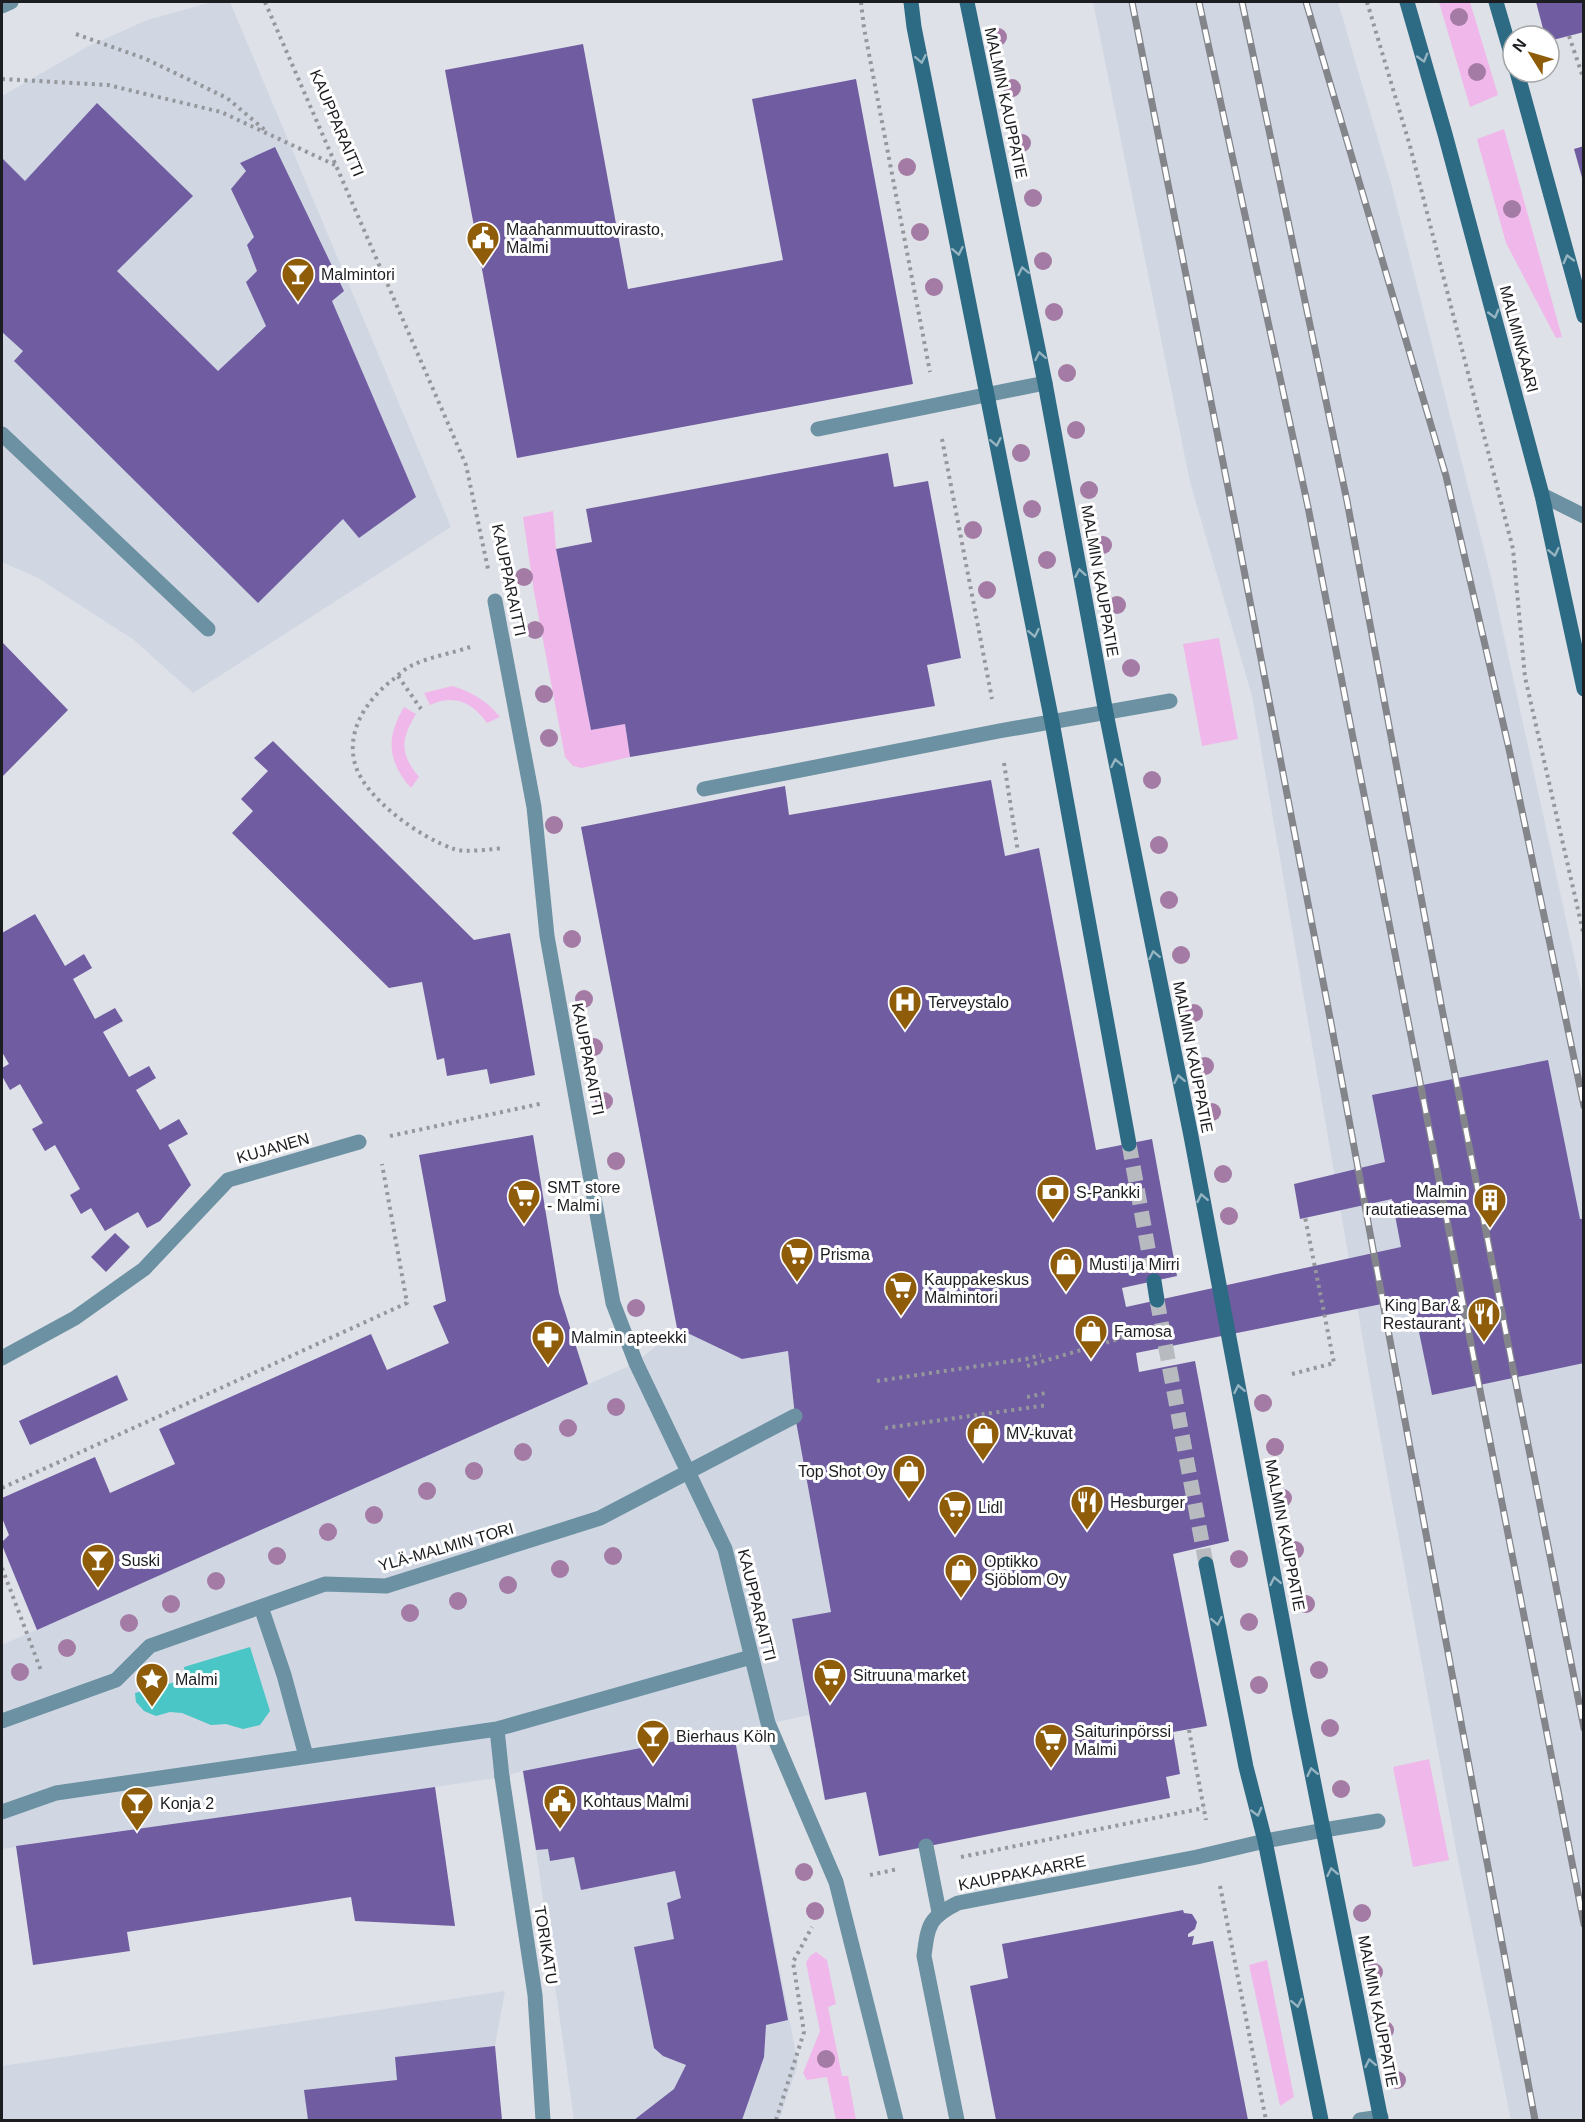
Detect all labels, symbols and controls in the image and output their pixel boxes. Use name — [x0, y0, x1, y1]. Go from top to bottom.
north arrow — [1501, 24, 1561, 84]
street label: MALMIN KAUPPATIE — [982, 26, 1030, 180]
text: N — [1509, 36, 1530, 55]
one-way arrow — [1416, 52, 1428, 63]
one-way arrow — [914, 54, 927, 64]
street label: KAUPPARAITTI — [307, 67, 367, 179]
public building icon: Maahanmuuttovirasto, Malmi — [465, 220, 501, 267]
place label: Maahanmuuttovirasto, Malmi — [506, 221, 664, 256]
one-way arrow — [951, 245, 964, 255]
one-way arrow — [1563, 254, 1576, 264]
bar icon: Malmintori — [280, 256, 316, 303]
place label: Malmintori — [321, 266, 395, 283]
one-way arrow — [1017, 267, 1030, 277]
street label: MALMINKAARI — [1497, 284, 1541, 394]
one-way arrow — [1486, 309, 1499, 319]
one-way arrow — [1034, 351, 1047, 361]
one-way arrow — [989, 437, 1002, 447]
street label: MALMIN KAUPPATIE — [1078, 504, 1122, 658]
street label: KAUPPARAITTI — [489, 522, 529, 638]
one-way arrow — [1547, 547, 1560, 557]
one-way arrow — [1074, 568, 1087, 578]
one-way arrow — [1027, 628, 1040, 638]
one-way arrow — [1110, 759, 1123, 769]
one-way arrow — [1148, 950, 1161, 960]
street label: MALMIN KAUPPATIE — [1170, 980, 1216, 1134]
hospital icon: Terveystalo — [887, 984, 923, 1031]
place label: Terveystalo — [928, 994, 1009, 1011]
street label: KAUPPARAITTI — [569, 1001, 607, 1117]
one-way arrow — [1173, 1074, 1186, 1084]
street label: KUJANEN — [235, 1130, 311, 1166]
bank icon: S-Pankki — [1035, 1174, 1071, 1221]
supermarket icon: SMT store - Malmi — [506, 1178, 542, 1225]
place label: SMT store - Malmi — [547, 1179, 621, 1214]
building icon: Malmin rautatieasema — [1472, 1182, 1508, 1229]
place label: Malmin rautatieasema — [1366, 1183, 1467, 1218]
place label: S-Pankki — [1076, 1184, 1140, 1201]
one-way arrow — [1196, 1193, 1209, 1203]
supermarket icon: Prisma — [779, 1236, 815, 1283]
place label: Prisma — [820, 1246, 870, 1263]
shop icon: Musti ja Mirri — [1048, 1246, 1084, 1293]
place label: Musti ja Mirri — [1089, 1256, 1180, 1273]
supermarket icon: Kauppakeskus Malmintori — [883, 1270, 919, 1317]
place label: Kauppakeskus Malmintori — [924, 1271, 1029, 1306]
restaurant icon: King Bar & Restaurant — [1466, 1296, 1502, 1343]
place label: King Bar & Restaurant — [1383, 1297, 1462, 1332]
shop icon: Famosa — [1073, 1313, 1109, 1360]
pharmacy icon: Malmin apteekki — [530, 1319, 566, 1366]
place label: Famosa — [1114, 1323, 1172, 1340]
place label: Malmin apteekki — [571, 1329, 687, 1346]
one-way arrow — [1233, 1385, 1246, 1395]
shop icon: MV-kuvat — [965, 1415, 1001, 1462]
place label: MV-kuvat — [1006, 1425, 1073, 1442]
shop icon: Top Shot Oy — [891, 1453, 927, 1500]
street label: MALMIN KAUPPATIE — [1262, 1458, 1308, 1612]
place label: Top Shot Oy — [798, 1463, 886, 1480]
restaurant icon: Hesburger — [1069, 1484, 1105, 1531]
supermarket icon: Lidl — [937, 1489, 973, 1536]
place label: Hesburger — [1110, 1494, 1185, 1511]
place label: Lidl — [978, 1499, 1003, 1516]
street label: YLÄ-MALMIN TORI — [376, 1520, 516, 1574]
bar icon: Suski — [80, 1542, 116, 1589]
street label: KAUPPARAITTI — [735, 1547, 779, 1663]
place label: Suski — [121, 1552, 160, 1569]
shop icon: Optikko Sjöblom Oy — [943, 1552, 979, 1599]
place label: Optikko Sjöblom Oy — [984, 1553, 1067, 1588]
one-way arrow — [1269, 1576, 1282, 1586]
one-way arrow — [1210, 1616, 1223, 1626]
supermarket icon: Sitruuna market — [812, 1657, 848, 1704]
place icon: Malmi — [134, 1661, 170, 1708]
place label: Sitruuna market — [853, 1667, 966, 1684]
place label: Malmi — [175, 1671, 218, 1688]
bar icon: Bierhaus Köln — [635, 1718, 671, 1765]
supermarket icon: Saiturinpörssi Malmi — [1033, 1722, 1069, 1769]
place label: Saiturinpörssi Malmi — [1074, 1723, 1171, 1758]
place label: Bierhaus Köln — [676, 1728, 776, 1745]
one-way arrow — [1307, 1768, 1320, 1778]
public building icon: Kohtaus Malmi — [542, 1783, 578, 1830]
bar icon: Konja 2 — [119, 1785, 155, 1832]
place label: Kohtaus Malmi — [583, 1793, 689, 1810]
place label: Konja 2 — [160, 1795, 214, 1812]
one-way arrow — [1250, 1807, 1263, 1817]
street label: KAUPPAKAARRE — [957, 1852, 1087, 1894]
one-way arrow — [1326, 1867, 1339, 1877]
street label: TORIKATU — [531, 1904, 561, 1986]
street label: MALMIN KAUPPATIE — [1355, 1934, 1401, 2088]
one-way arrow — [1290, 1998, 1303, 2008]
one-way arrow — [1364, 2058, 1377, 2068]

